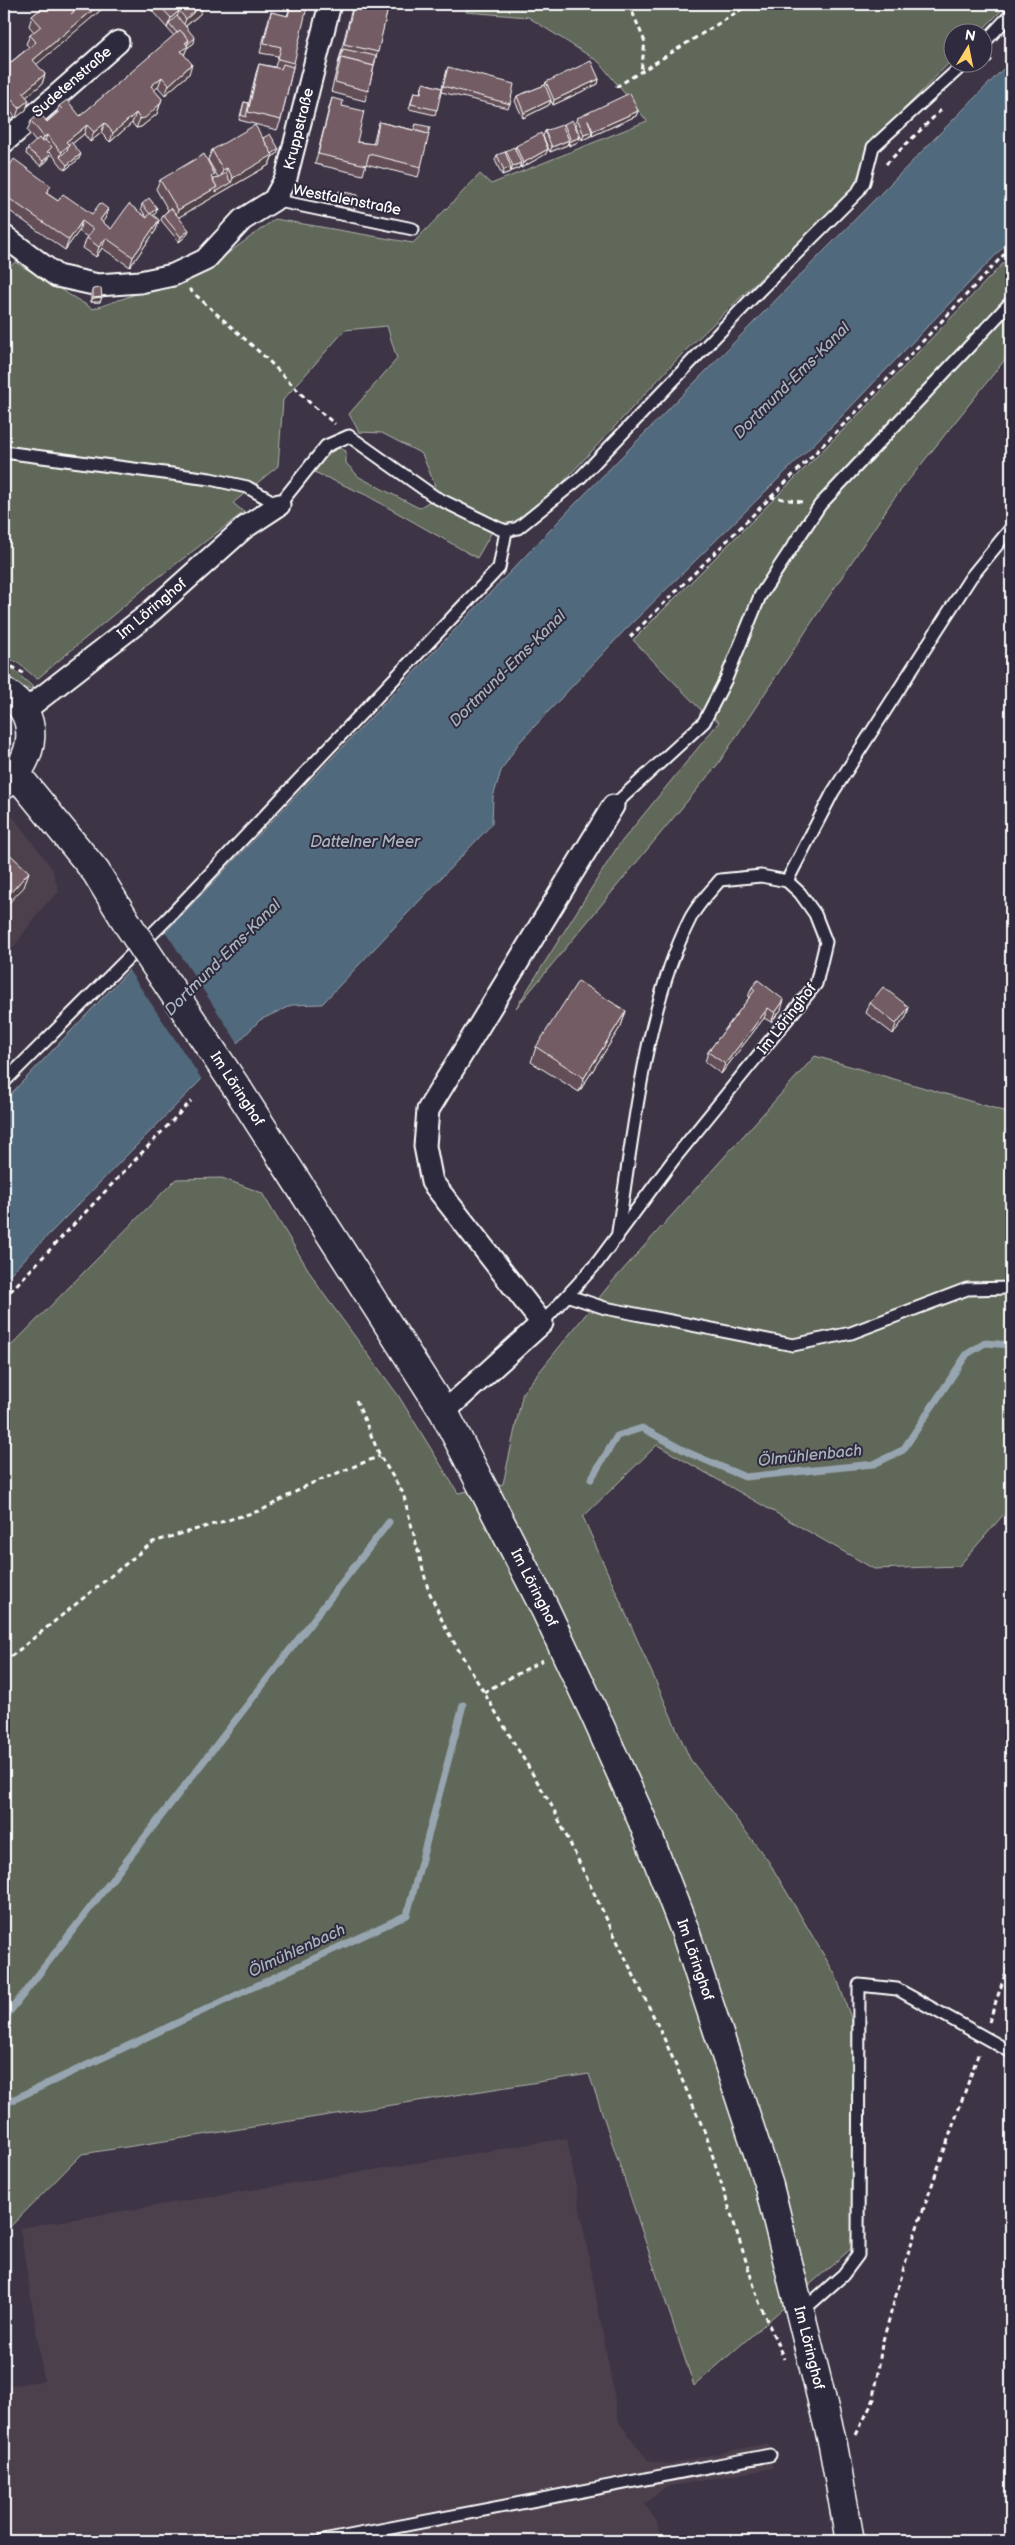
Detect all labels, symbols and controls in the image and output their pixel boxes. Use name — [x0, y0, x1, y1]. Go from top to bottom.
north arrow — [942, 22, 992, 72]
text: N — [964, 26, 977, 45]
street label: Sudetenstraße — [28, 42, 116, 122]
street label: Kruppstraße — [280, 86, 318, 172]
street label: Westfalenstraße — [291, 180, 403, 220]
water label: Dortmund-Ems-Kanal — [730, 318, 855, 443]
street label: Im Löringhof — [113, 574, 191, 644]
water label: Dortmund-Ems-Kanal — [446, 606, 571, 731]
water label: Dattelner Meer — [310, 833, 421, 852]
water label: Dortmund-Ems-Kanal — [161, 895, 286, 1020]
street label: Im Löringhof — [753, 979, 821, 1058]
street label: Im Löringhof — [206, 1048, 268, 1130]
water label: Ölmühlenbach — [757, 1440, 863, 1471]
street label: Im Löringhof — [506, 1546, 562, 1631]
street label: Im Löringhof — [672, 1917, 718, 2004]
water label: Ölmühlenbach — [245, 1919, 349, 1982]
street label: Im Löringhof — [789, 2304, 829, 2392]

